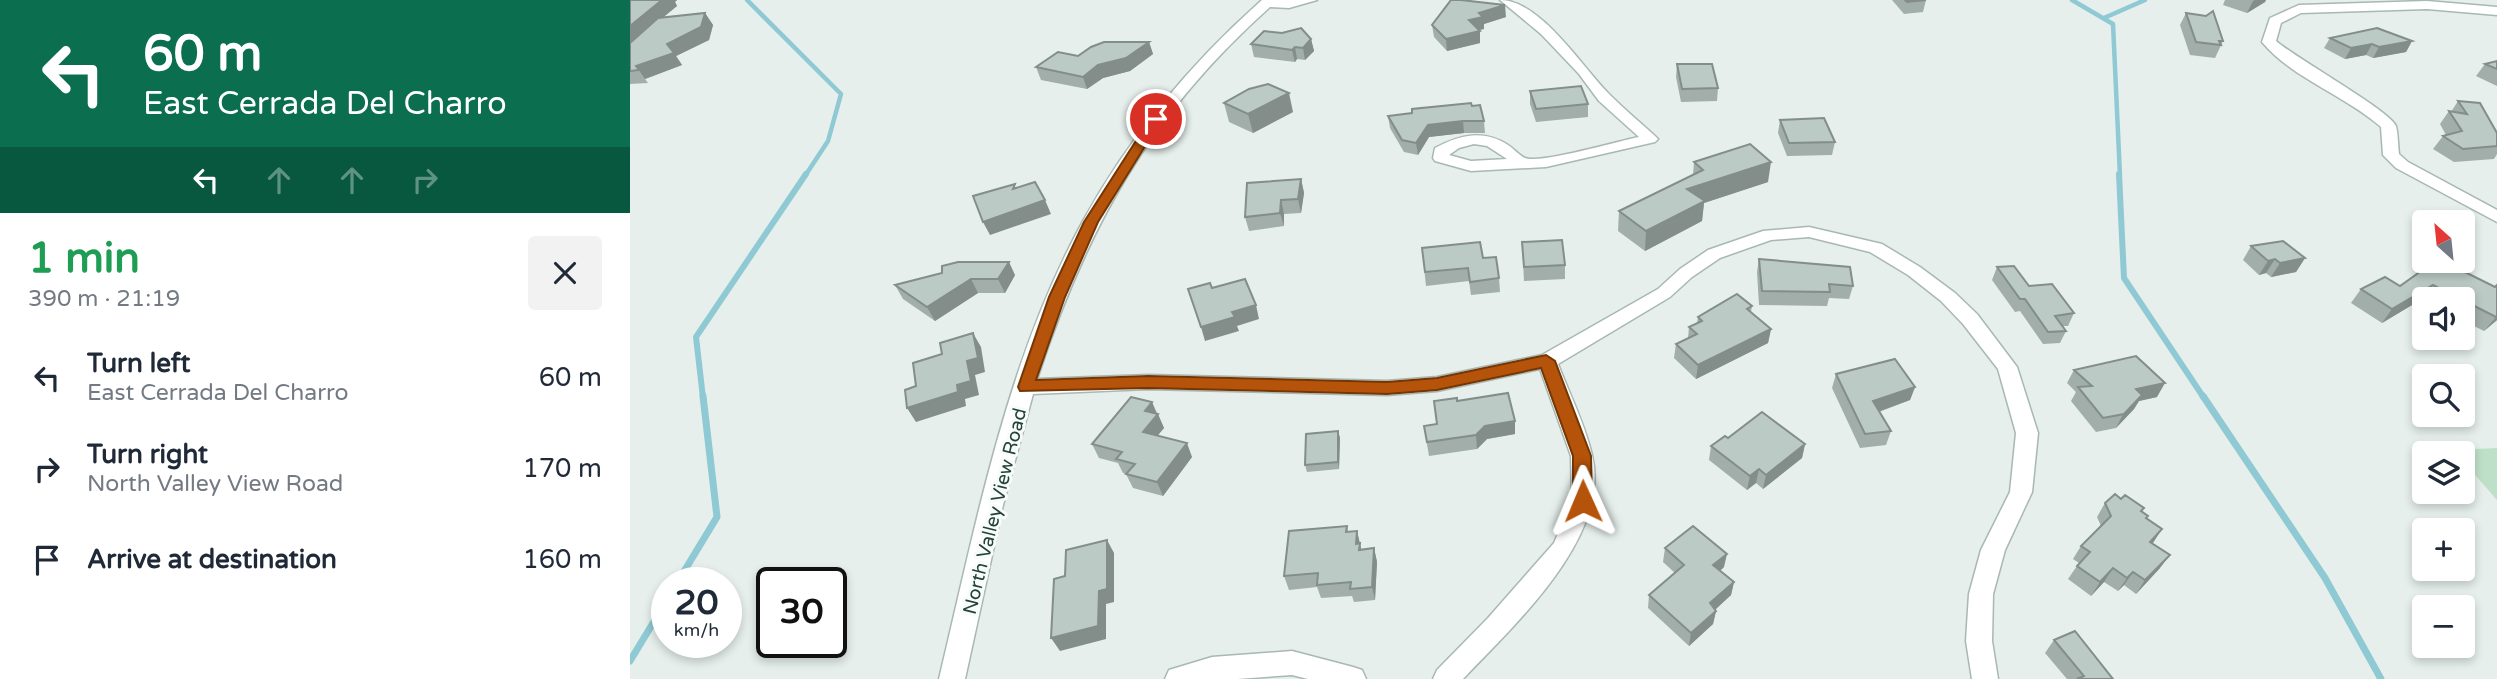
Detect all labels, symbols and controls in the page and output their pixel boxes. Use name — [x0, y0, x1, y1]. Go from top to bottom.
text: 60 m — [143, 25, 262, 84]
icon: left — [28, 28, 119, 119]
text: East Cerrada Del Charro — [143, 85, 507, 123]
pin — [1126, 89, 1186, 149]
icon: arrive — [1137, 100, 1175, 138]
icon: left — [187, 161, 225, 199]
icon: ahead — [260, 161, 298, 199]
icon: ahead — [333, 161, 371, 199]
icon: right — [406, 161, 444, 199]
north arrow — [2412, 210, 2474, 273]
map controls — [2412, 210, 2475, 658]
text: 1 min — [28, 233, 140, 284]
button: close — [528, 236, 602, 310]
text: 390 m · 21:19 — [28, 285, 180, 313]
button: sound — [2412, 287, 2475, 350]
text: Turn left — [87, 348, 190, 379]
icon: left — [28, 359, 66, 397]
text: 60 m — [539, 362, 602, 393]
button: search — [2412, 364, 2475, 427]
text: East Cerrada Del Charro — [87, 379, 349, 407]
street label: North Valley View Road — [959, 406, 1031, 617]
text: Turn right — [87, 439, 208, 470]
button: layers — [2412, 441, 2475, 504]
icon: right — [28, 450, 66, 488]
text: 170 m — [522, 453, 602, 484]
position arrow — [1546, 464, 1620, 538]
text: North Valley View Road — [87, 470, 343, 498]
button: + — [2412, 518, 2475, 581]
icon: arrive — [28, 541, 66, 579]
text: Arrive at destination — [87, 544, 337, 575]
text: 160 m — [522, 544, 602, 575]
speed limit sign: 30 — [756, 567, 847, 658]
text: 20 — [675, 582, 718, 624]
button: − — [2412, 595, 2475, 658]
text: km/h — [674, 619, 719, 641]

